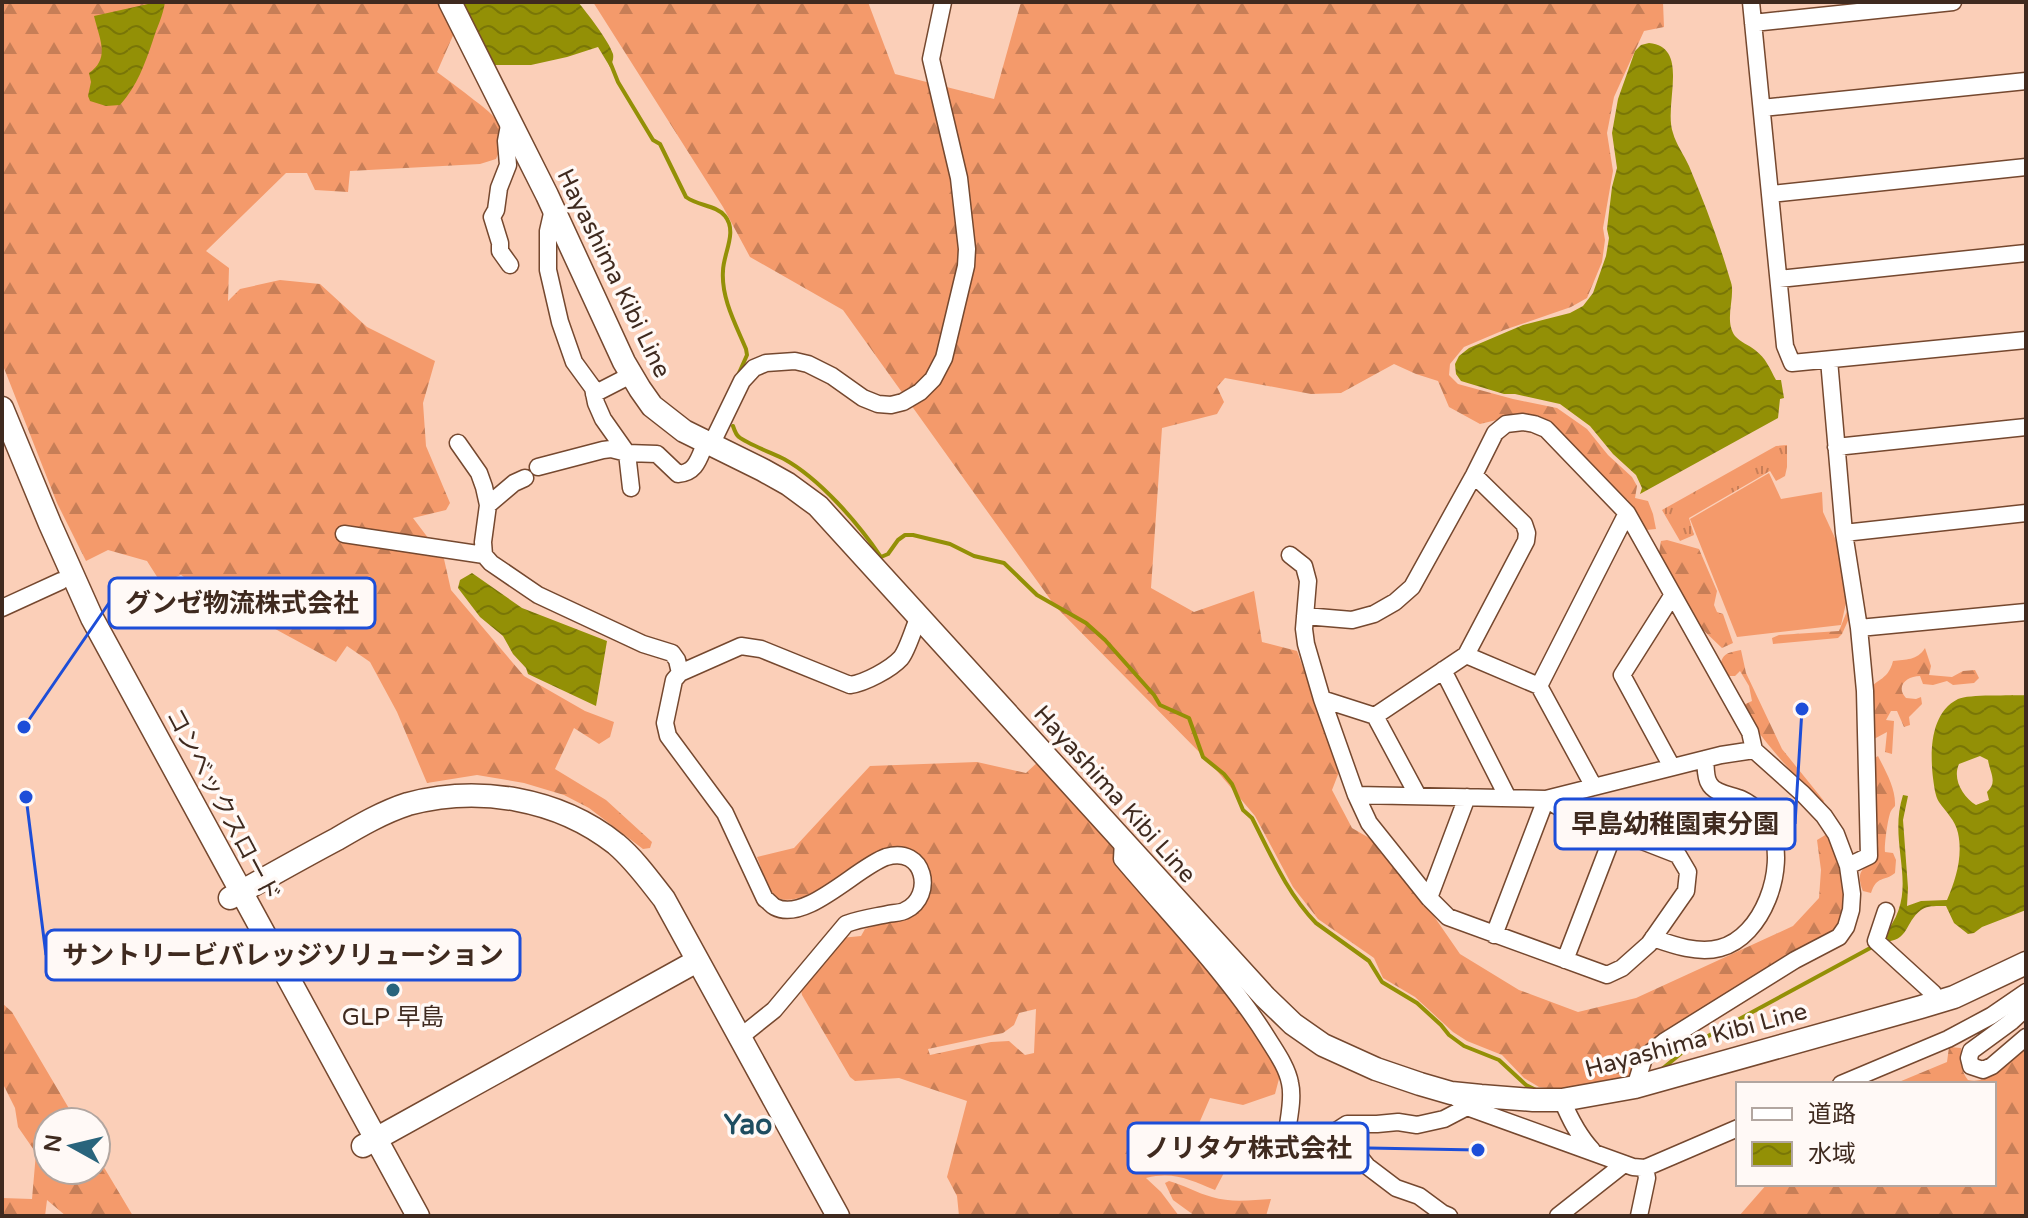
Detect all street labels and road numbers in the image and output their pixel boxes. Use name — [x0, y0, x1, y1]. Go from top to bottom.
street label: Hayashima Kibi Line — [550, 164, 677, 382]
street label: Hayashima Kibi Line — [1027, 700, 1202, 889]
street label: コンベックスロード — [159, 703, 286, 907]
street label: Hayashima Kibi Line — [1582, 997, 1810, 1084]

